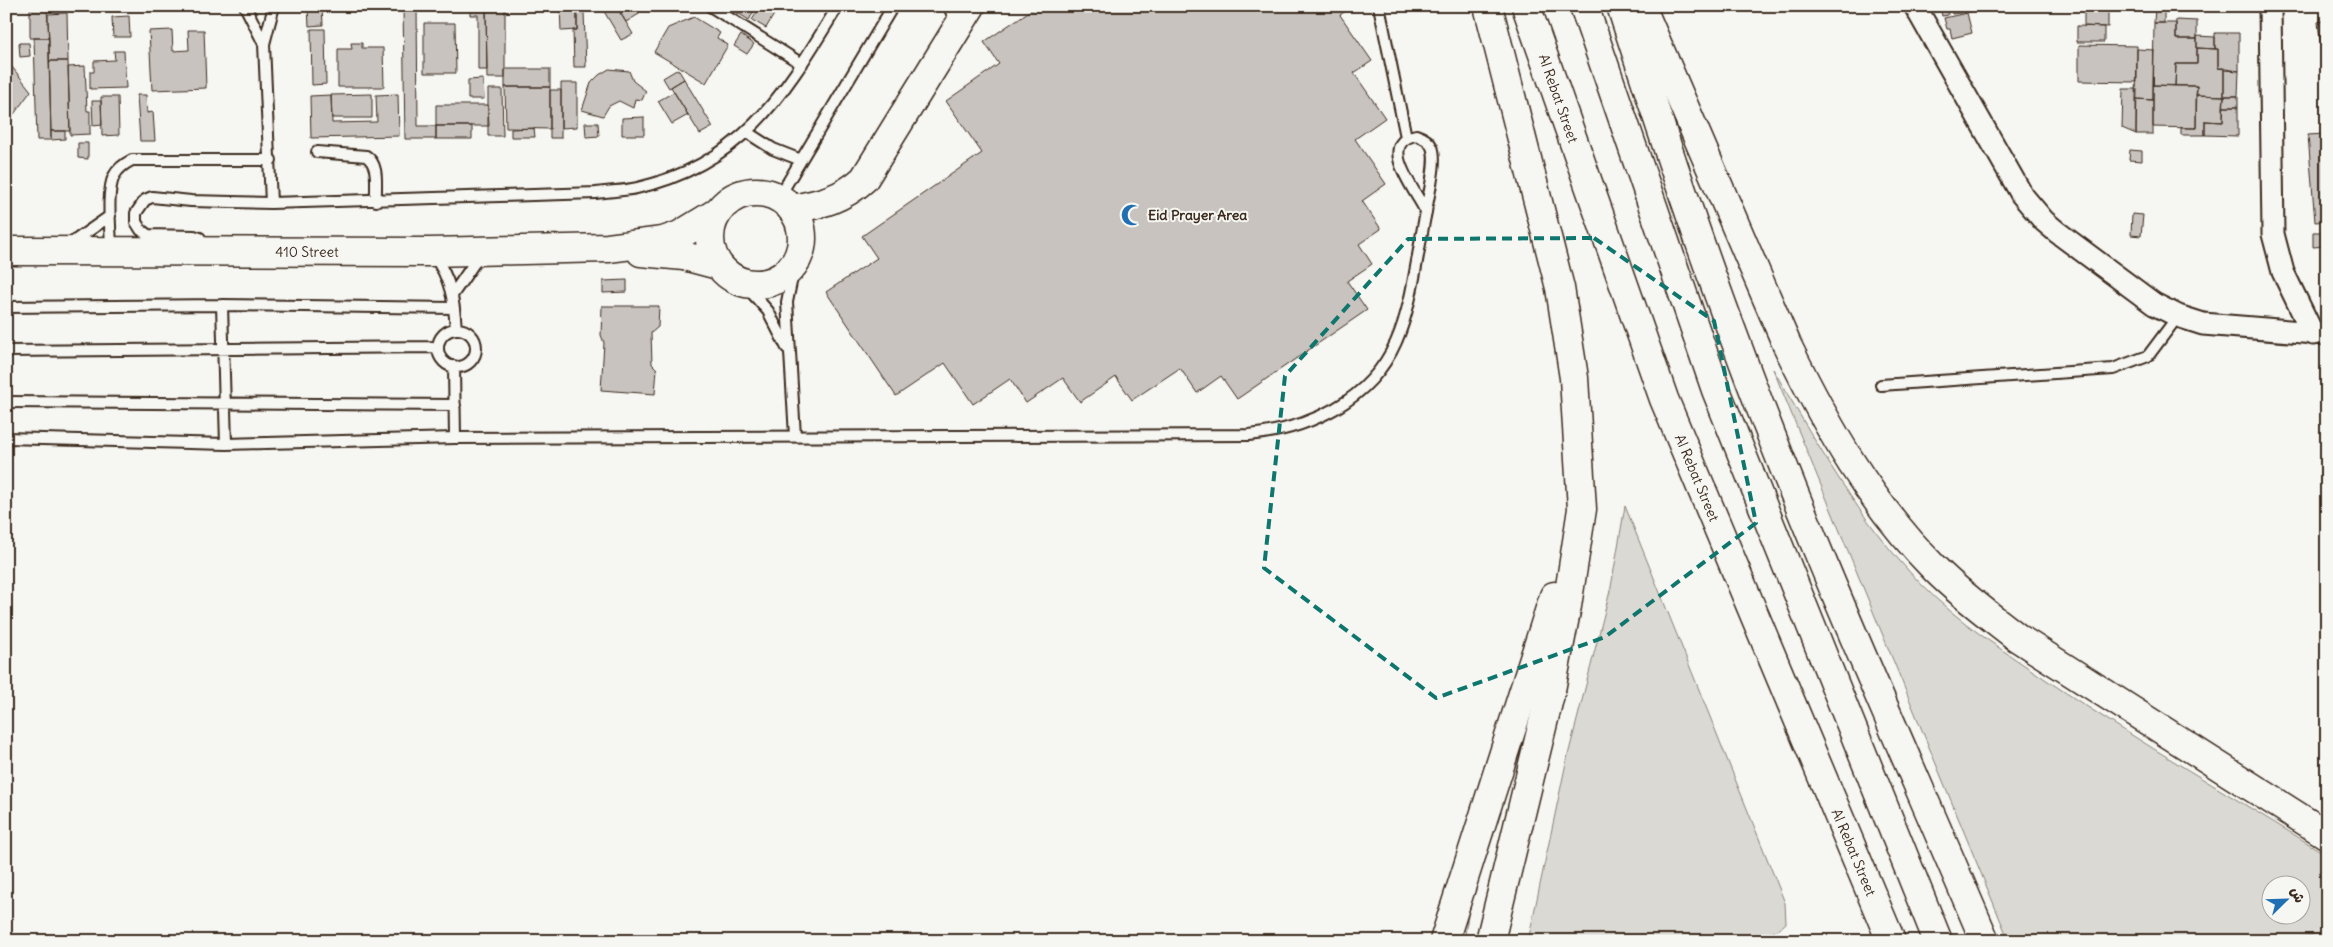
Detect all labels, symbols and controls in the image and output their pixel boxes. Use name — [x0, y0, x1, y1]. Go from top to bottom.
street label: Al Rebat Street — [1535, 52, 1582, 146]
mosque icon: Eid Prayer Area — [1119, 202, 1145, 228]
place label: Eid Prayer Area — [1148, 206, 1247, 224]
street label: 410 Street — [275, 243, 339, 261]
street label: Al Rebat Street — [1671, 432, 1723, 524]
street label: Al Rebat Street — [1828, 806, 1880, 899]
north arrow — [2260, 874, 2310, 924]
text: ش — [2287, 884, 2309, 906]

